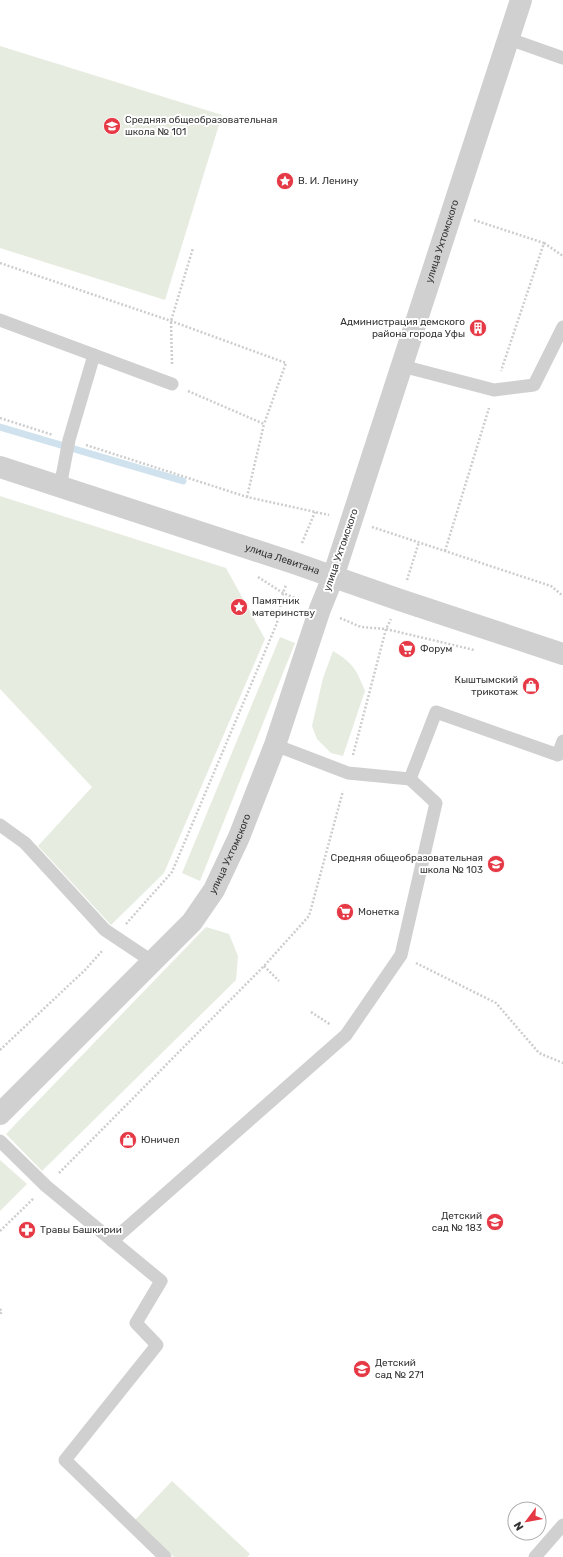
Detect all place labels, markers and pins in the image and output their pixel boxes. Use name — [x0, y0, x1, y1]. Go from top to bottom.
place label: Средняя общеобразовательная школа № 101 — [125, 114, 278, 138]
school or university icon: Средняя общеобразовательная школа № 101 — [102, 116, 122, 136]
place icon: В. И. Ленину — [275, 171, 295, 191]
place label: В. И. Ленину — [298, 175, 359, 187]
place label: Администрация демского района города Уфы — [340, 316, 465, 340]
building icon: Администрация демского района города Уфы — [468, 318, 488, 338]
place label: Памятник материнству — [252, 595, 315, 619]
place icon: Памятник материнству — [229, 597, 249, 617]
supermarket icon: Форум — [397, 639, 417, 659]
place label: Форум — [420, 643, 453, 655]
place label: Кыштымский трикотаж — [455, 674, 518, 698]
shop icon: Кыштымский трикотаж — [521, 676, 541, 696]
place label: Средняя общеобразовательная школа № 103 — [331, 852, 483, 876]
school or university icon: Средняя общеобразовательная школа № 103 — [486, 854, 506, 874]
supermarket icon: Монетка — [335, 902, 355, 922]
place label: Монетка — [358, 906, 399, 918]
shop icon: Юничел — [118, 1130, 138, 1150]
place label: Юничел — [141, 1134, 180, 1146]
place label: Детский сад № 183 — [432, 1210, 482, 1234]
school or university icon: Детский сад № 183 — [485, 1212, 505, 1232]
pharmacy icon: Травы Башкирии — [17, 1220, 37, 1240]
place label: Травы Башкирии — [40, 1224, 122, 1236]
place label: Детский сад № 271 — [375, 1357, 424, 1381]
school or university icon: Детский сад № 271 — [352, 1359, 372, 1379]

